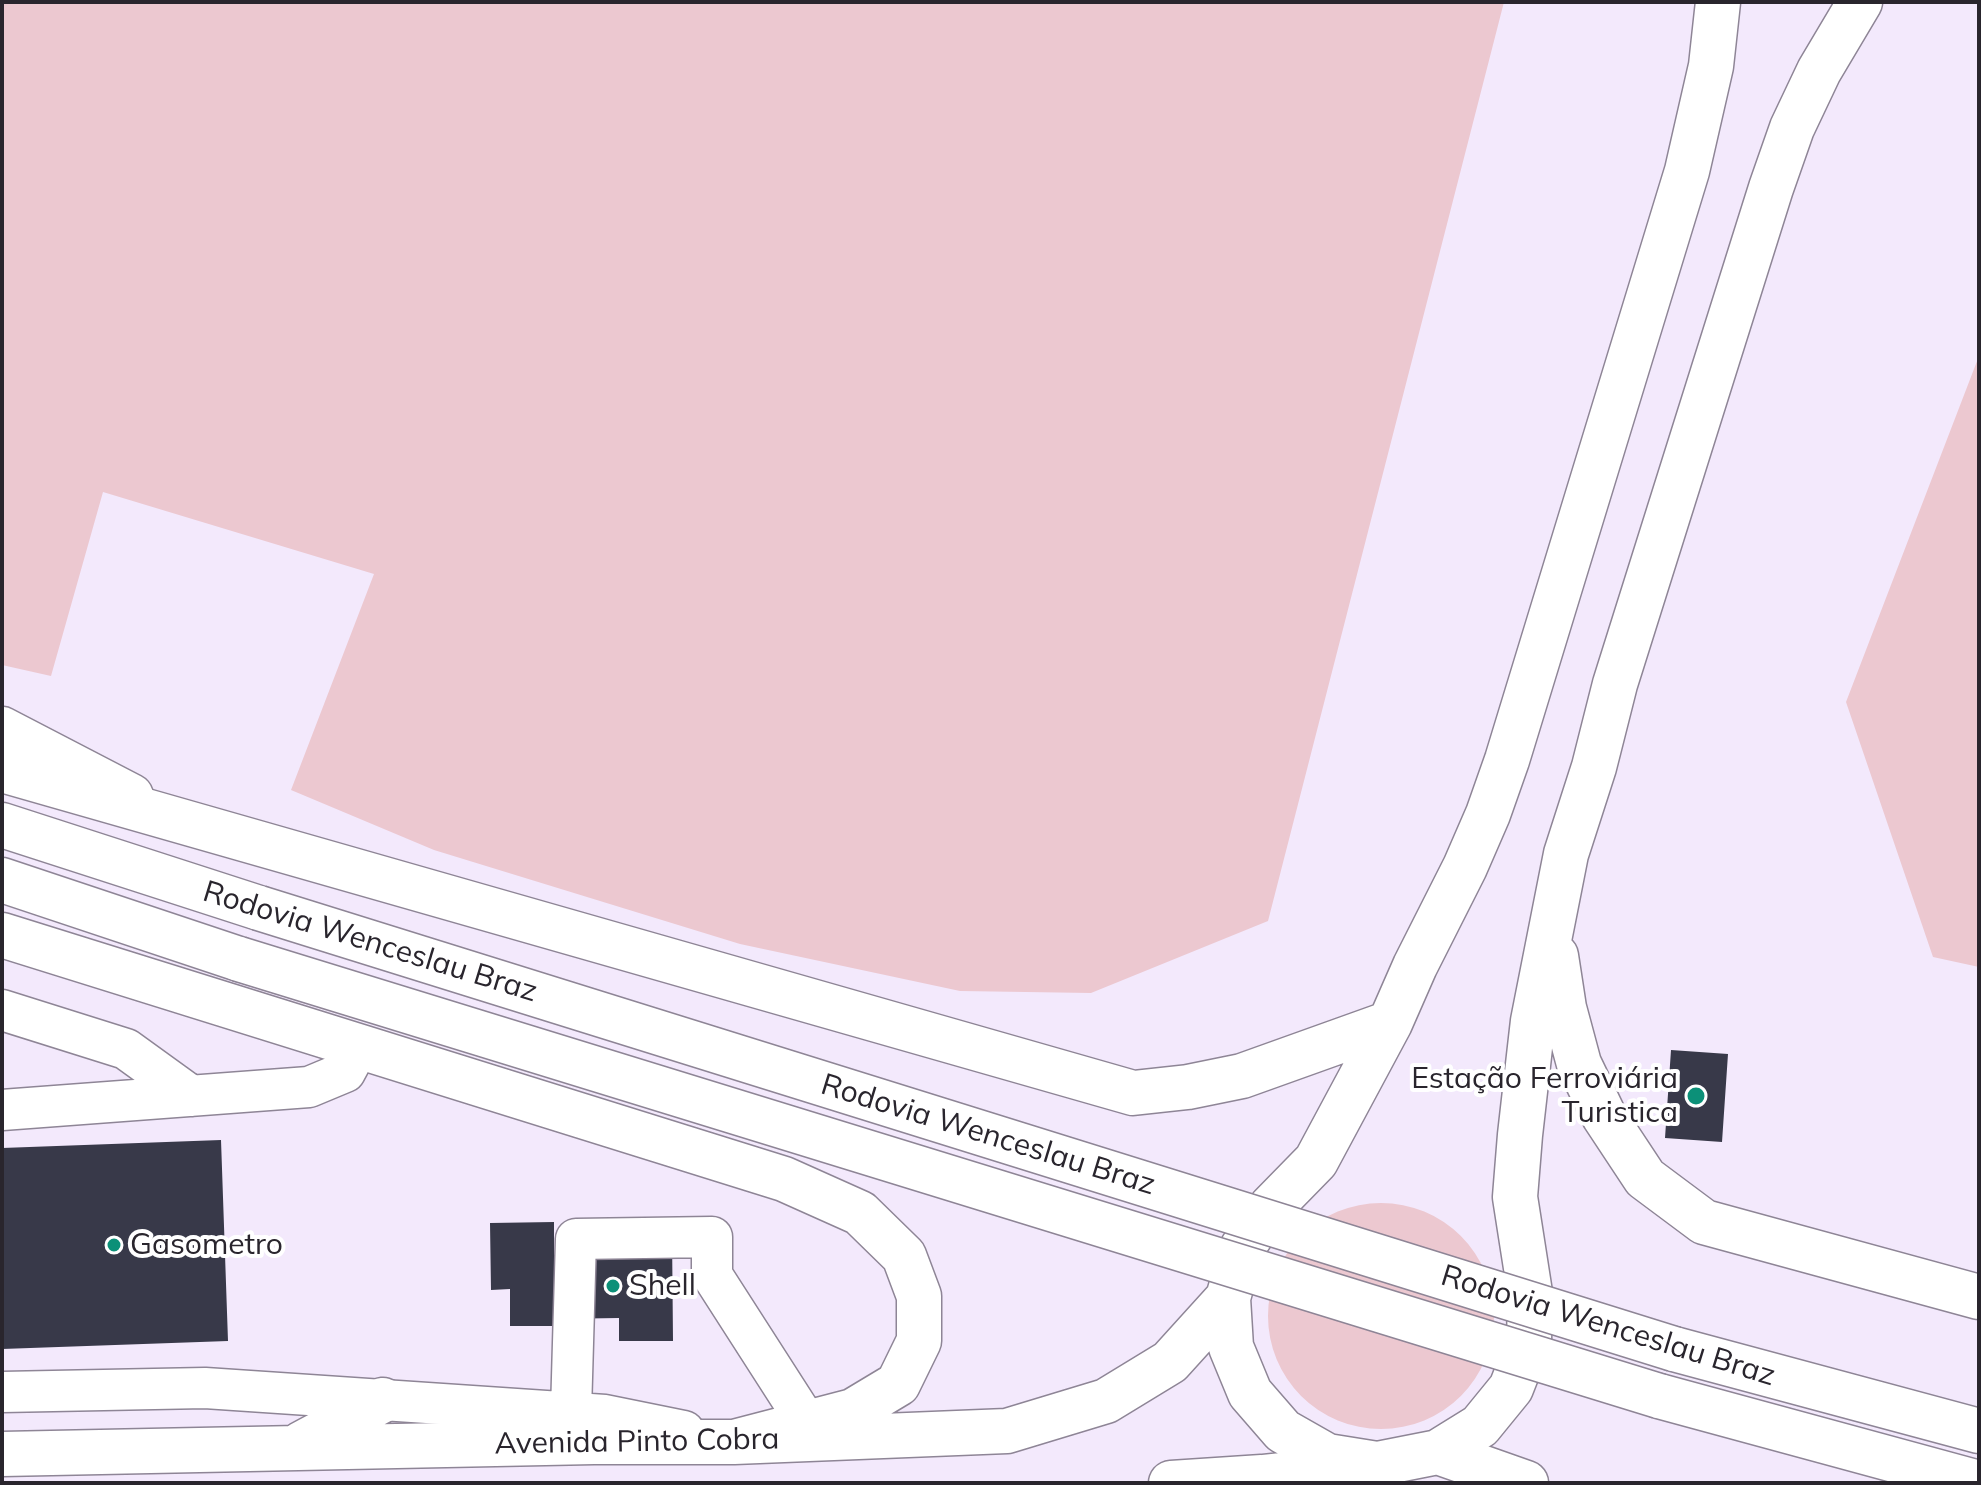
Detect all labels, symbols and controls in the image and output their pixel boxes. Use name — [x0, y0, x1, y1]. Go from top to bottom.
street label: Rodovia Wenceslau Braz — [199, 874, 541, 1010]
place label: Estação Ferroviária Turistica — [1411, 1061, 1678, 1132]
street label: Rodovia Wenceslau Braz — [817, 1067, 1159, 1203]
marker: Estação Ferroviária Turistica — [1685, 1085, 1707, 1107]
place label: Gasometro — [130, 1227, 283, 1263]
marker: Gasometro — [105, 1236, 123, 1254]
street label: Rodovia Wenceslau Braz — [1437, 1258, 1779, 1394]
place label: Shell — [629, 1268, 696, 1304]
marker: Shell — [604, 1277, 622, 1295]
street label: Avenida Pinto Cobra — [494, 1422, 780, 1462]

